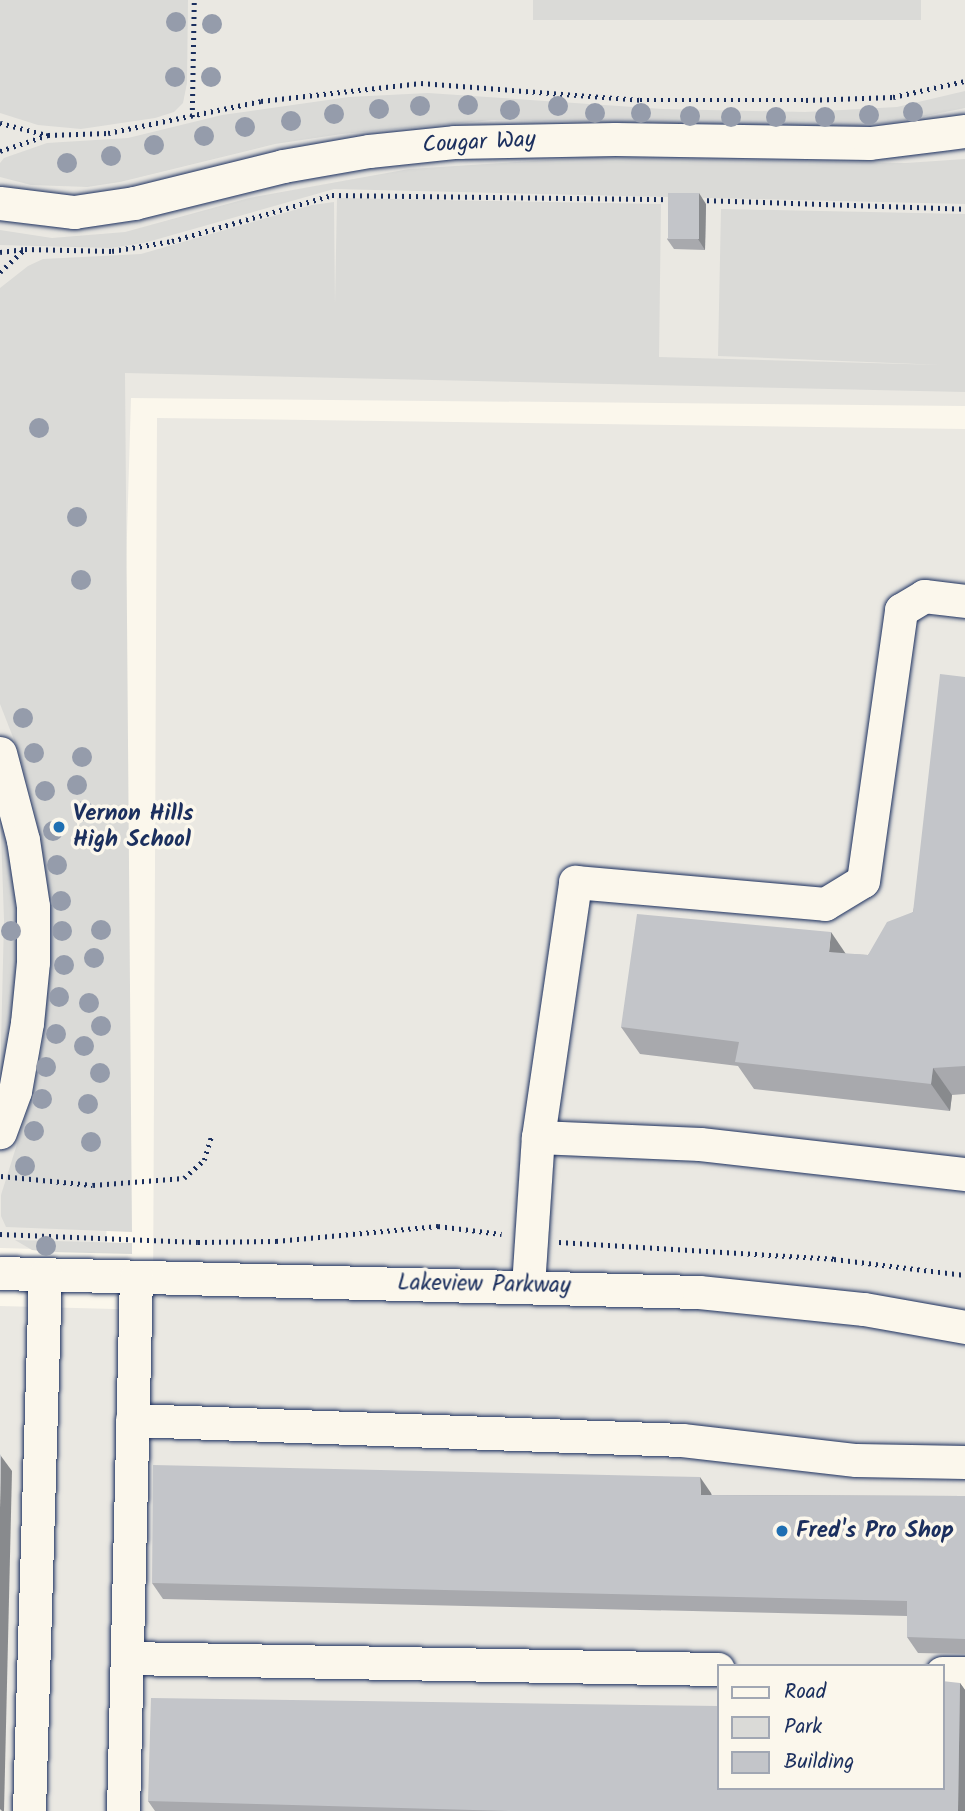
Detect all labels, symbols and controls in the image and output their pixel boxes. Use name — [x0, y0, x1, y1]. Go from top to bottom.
street label: Cougar Way — [422, 126, 536, 160]
place label: Vernon Hills High School — [73, 800, 194, 854]
marker: Vernon Hills High School — [51, 819, 67, 835]
street label: Lakeview Parkway — [397, 1270, 571, 1300]
place label: Fred's Pro Shop — [796, 1517, 954, 1545]
marker: Fred's Pro Shop — [774, 1523, 790, 1539]
legend — [716, 1664, 944, 1790]
text: Road — [784, 1676, 826, 1709]
text: Park — [784, 1711, 822, 1744]
text: Building — [784, 1746, 854, 1779]

